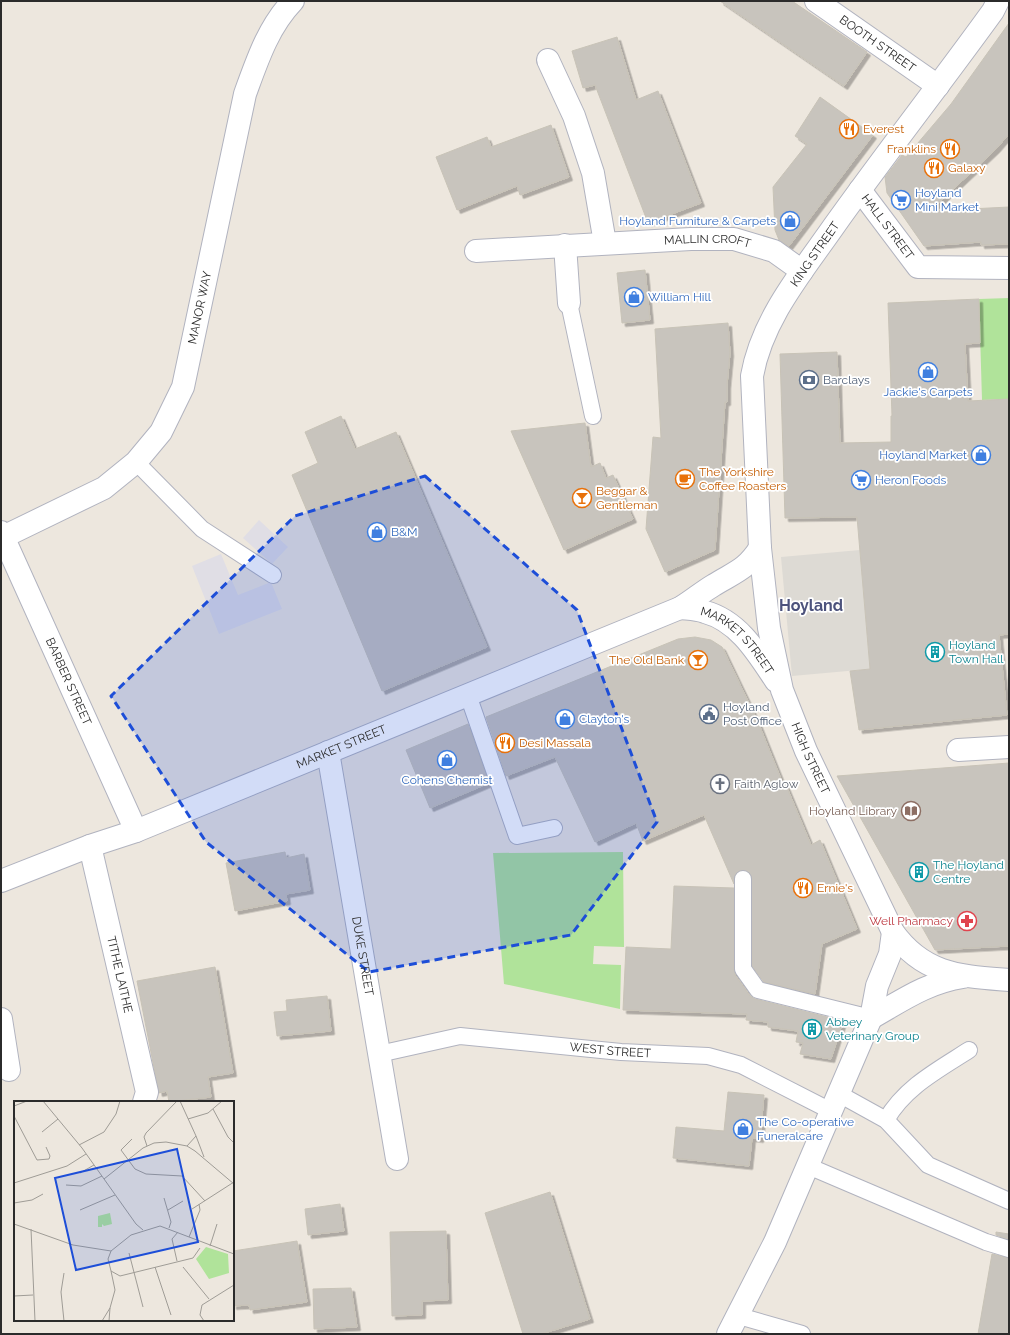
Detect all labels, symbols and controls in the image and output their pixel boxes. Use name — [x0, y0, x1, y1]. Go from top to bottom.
street label: BOOTH STREET — [837, 13, 919, 76]
restaurant icon: Everest — [838, 118, 860, 140]
place label: Everest — [863, 122, 904, 136]
restaurant icon: Franklins — [939, 138, 961, 160]
place label: Franklins — [887, 142, 936, 156]
restaurant icon: Galaxy — [923, 157, 945, 179]
place label: Galaxy — [948, 161, 986, 175]
place label: Hoyland Mini Market — [915, 186, 979, 214]
supermarket icon: Hoyland Mini Market — [890, 189, 912, 211]
street label: HALL STREET — [859, 191, 917, 263]
shop icon: Hoyland Furniture & Carpets — [779, 210, 801, 232]
place label: Hoyland Furniture & Carpets — [619, 214, 776, 228]
street label: KING STREET — [787, 218, 843, 289]
street label: MALLIN CROFT — [664, 232, 753, 251]
street label: MANOR WAY — [185, 270, 214, 345]
shop icon: William Hill — [623, 286, 645, 308]
place label: William Hill — [648, 290, 712, 304]
shop icon: Jackie's Carpets — [917, 361, 939, 383]
bank icon: Barclays — [798, 369, 820, 391]
place label: Barclays — [823, 373, 870, 387]
place label: Jackie's Carpets — [884, 385, 973, 399]
shop icon: Hoyland Market — [970, 444, 992, 466]
place label: Hoyland Market — [879, 448, 967, 462]
place label: The Yorkshire Coffee Roasters — [699, 465, 786, 493]
cafe icon: The Yorkshire Coffee Roasters — [674, 468, 696, 490]
supermarket icon: Heron Foods — [850, 469, 872, 491]
place label: Heron Foods — [875, 473, 946, 487]
place label: Beggar & Gentleman — [596, 484, 657, 512]
bar icon: Beggar & Gentleman — [571, 487, 593, 509]
shop icon: B&M — [366, 521, 388, 543]
place label: B&M — [391, 525, 418, 539]
district label: Hoyland — [779, 596, 843, 615]
street label: MARKET STREET — [699, 604, 777, 677]
street label: BARBER STREET — [43, 636, 95, 728]
place label: Hoyland Town Hall — [949, 638, 1004, 666]
building icon: Hoyland Town Hall — [924, 641, 946, 663]
bar icon: The Old Bank — [687, 649, 709, 671]
place label: The Old Bank — [609, 653, 685, 667]
place label: Hoyland Post Office — [723, 700, 782, 728]
public building icon: Hoyland Post Office — [698, 703, 720, 725]
shop icon: Clayton's — [554, 708, 576, 730]
place label: Clayton's — [579, 712, 630, 726]
street label: HIGH STREET — [788, 721, 833, 797]
street label: MARKET STREET — [294, 722, 389, 771]
restaurant icon: Desi Massala — [494, 732, 516, 754]
place label: Desi Massala — [519, 736, 591, 750]
shop icon: Cohens Chemist — [436, 749, 458, 771]
place label: Cohens Chemist — [402, 773, 493, 787]
church icon: Faith Aglow — [709, 773, 731, 795]
place label: Faith Aglow — [734, 777, 799, 791]
library icon: Hoyland Library — [900, 800, 922, 822]
place label: Hoyland Library — [809, 804, 897, 818]
place label: The Hoyland Centre — [933, 858, 1004, 886]
building icon: The Hoyland Centre — [908, 861, 930, 883]
restaurant icon: Ernie's — [792, 877, 814, 899]
place label: Ernie's — [817, 881, 853, 895]
pharmacy icon: Well Pharmacy — [956, 910, 978, 932]
place label: Well Pharmacy — [869, 914, 953, 928]
street label: DUKE STREET — [349, 915, 376, 997]
street label: TITHE LAITHE — [104, 935, 135, 1014]
place label: Abbey Veterinary Group — [826, 1015, 919, 1043]
building icon: Abbey Veterinary Group — [801, 1018, 823, 1040]
street label: WEST STREET — [569, 1040, 652, 1060]
inset map — [14, 1101, 234, 1321]
place label: The Co-operative Funeralcare — [757, 1115, 854, 1143]
shop icon: The Co-operative Funeralcare — [732, 1118, 754, 1140]

